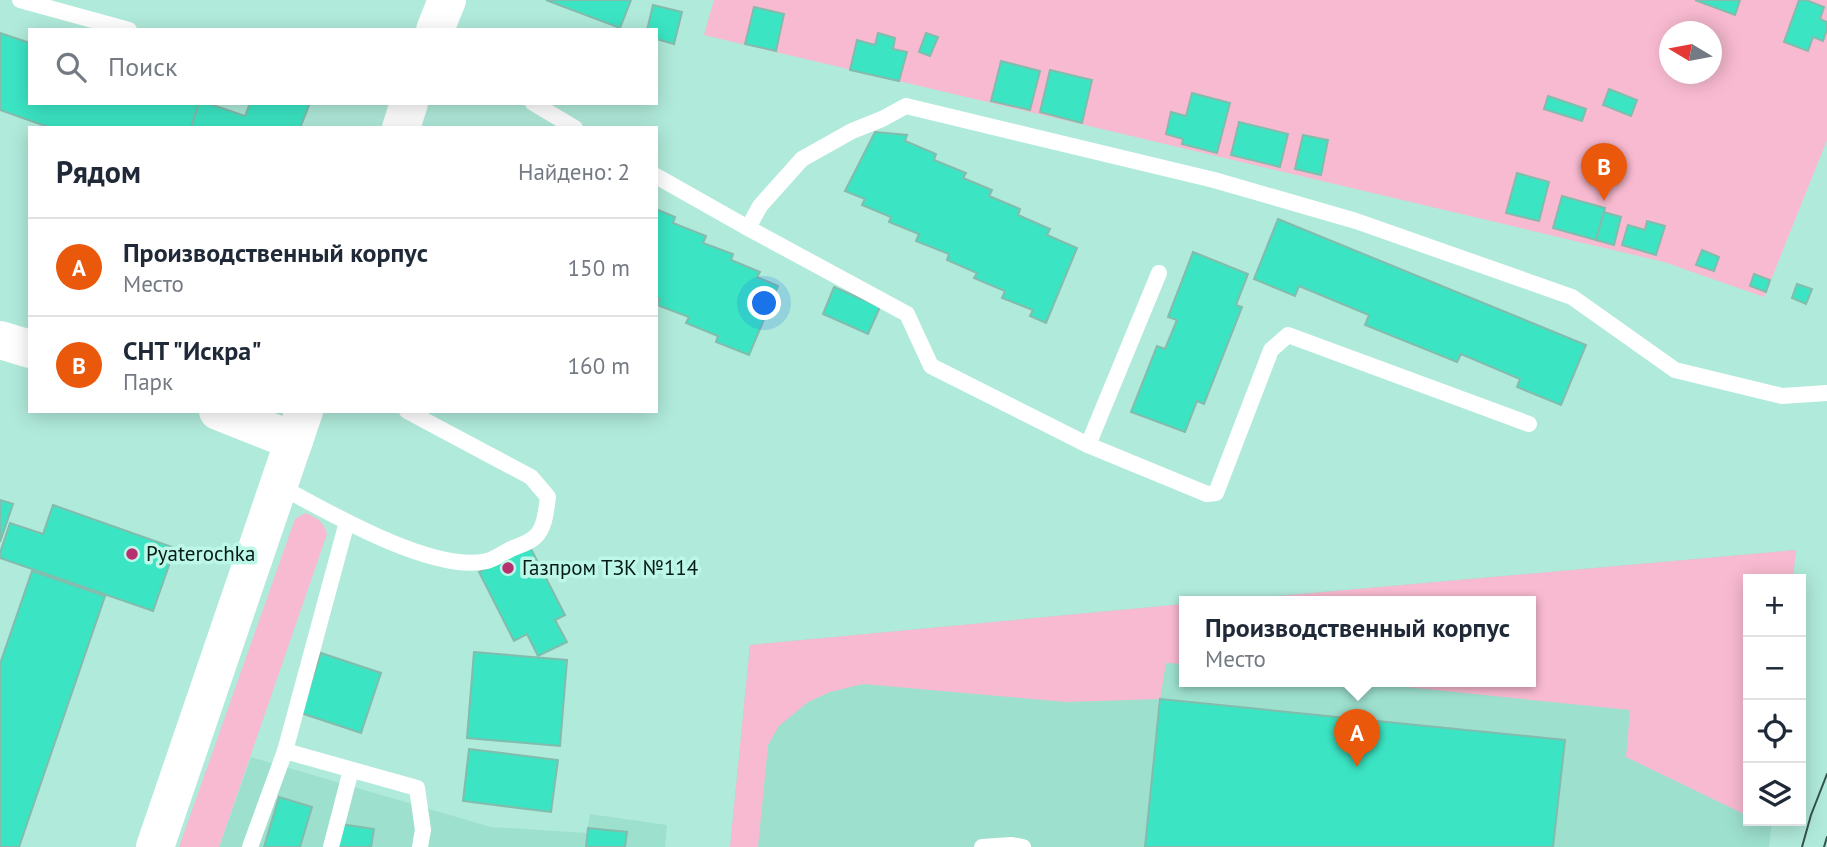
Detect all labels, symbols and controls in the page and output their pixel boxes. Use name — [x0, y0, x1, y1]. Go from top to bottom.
north arrow — [1659, 21, 1722, 84]
search box — [28, 28, 658, 105]
icon: search — [52, 48, 90, 86]
text: Поиск — [108, 50, 177, 83]
pin: B — [1581, 143, 1627, 201]
text: Рядом — [56, 152, 141, 191]
text: Найдено: 2 — [518, 157, 630, 186]
text: Производственный корпус — [123, 236, 428, 269]
text: A — [72, 253, 86, 282]
text: 150 m — [568, 253, 630, 282]
text: Место — [123, 269, 184, 298]
your location — [747, 286, 781, 320]
text: СНТ "Искра" — [123, 334, 262, 367]
text: B — [72, 351, 86, 380]
text: 160 m — [568, 351, 630, 380]
text: Парк — [123, 367, 173, 396]
place label: Pyaterochka — [146, 540, 255, 567]
marker: Pyaterochka — [124, 546, 140, 562]
place label: Газпром ТЗК №114 — [522, 554, 698, 581]
marker: Газпром ТЗК №114 — [500, 560, 516, 576]
map controls — [1743, 574, 1806, 826]
button: + — [1743, 574, 1806, 637]
popup — [1179, 596, 1536, 687]
text: Производственный корпус — [1205, 611, 1510, 644]
button: − — [1743, 637, 1806, 700]
text: Место — [1205, 644, 1266, 673]
button: locate — [1743, 700, 1806, 763]
pin: A — [1334, 709, 1380, 767]
button: layers — [1743, 763, 1806, 826]

